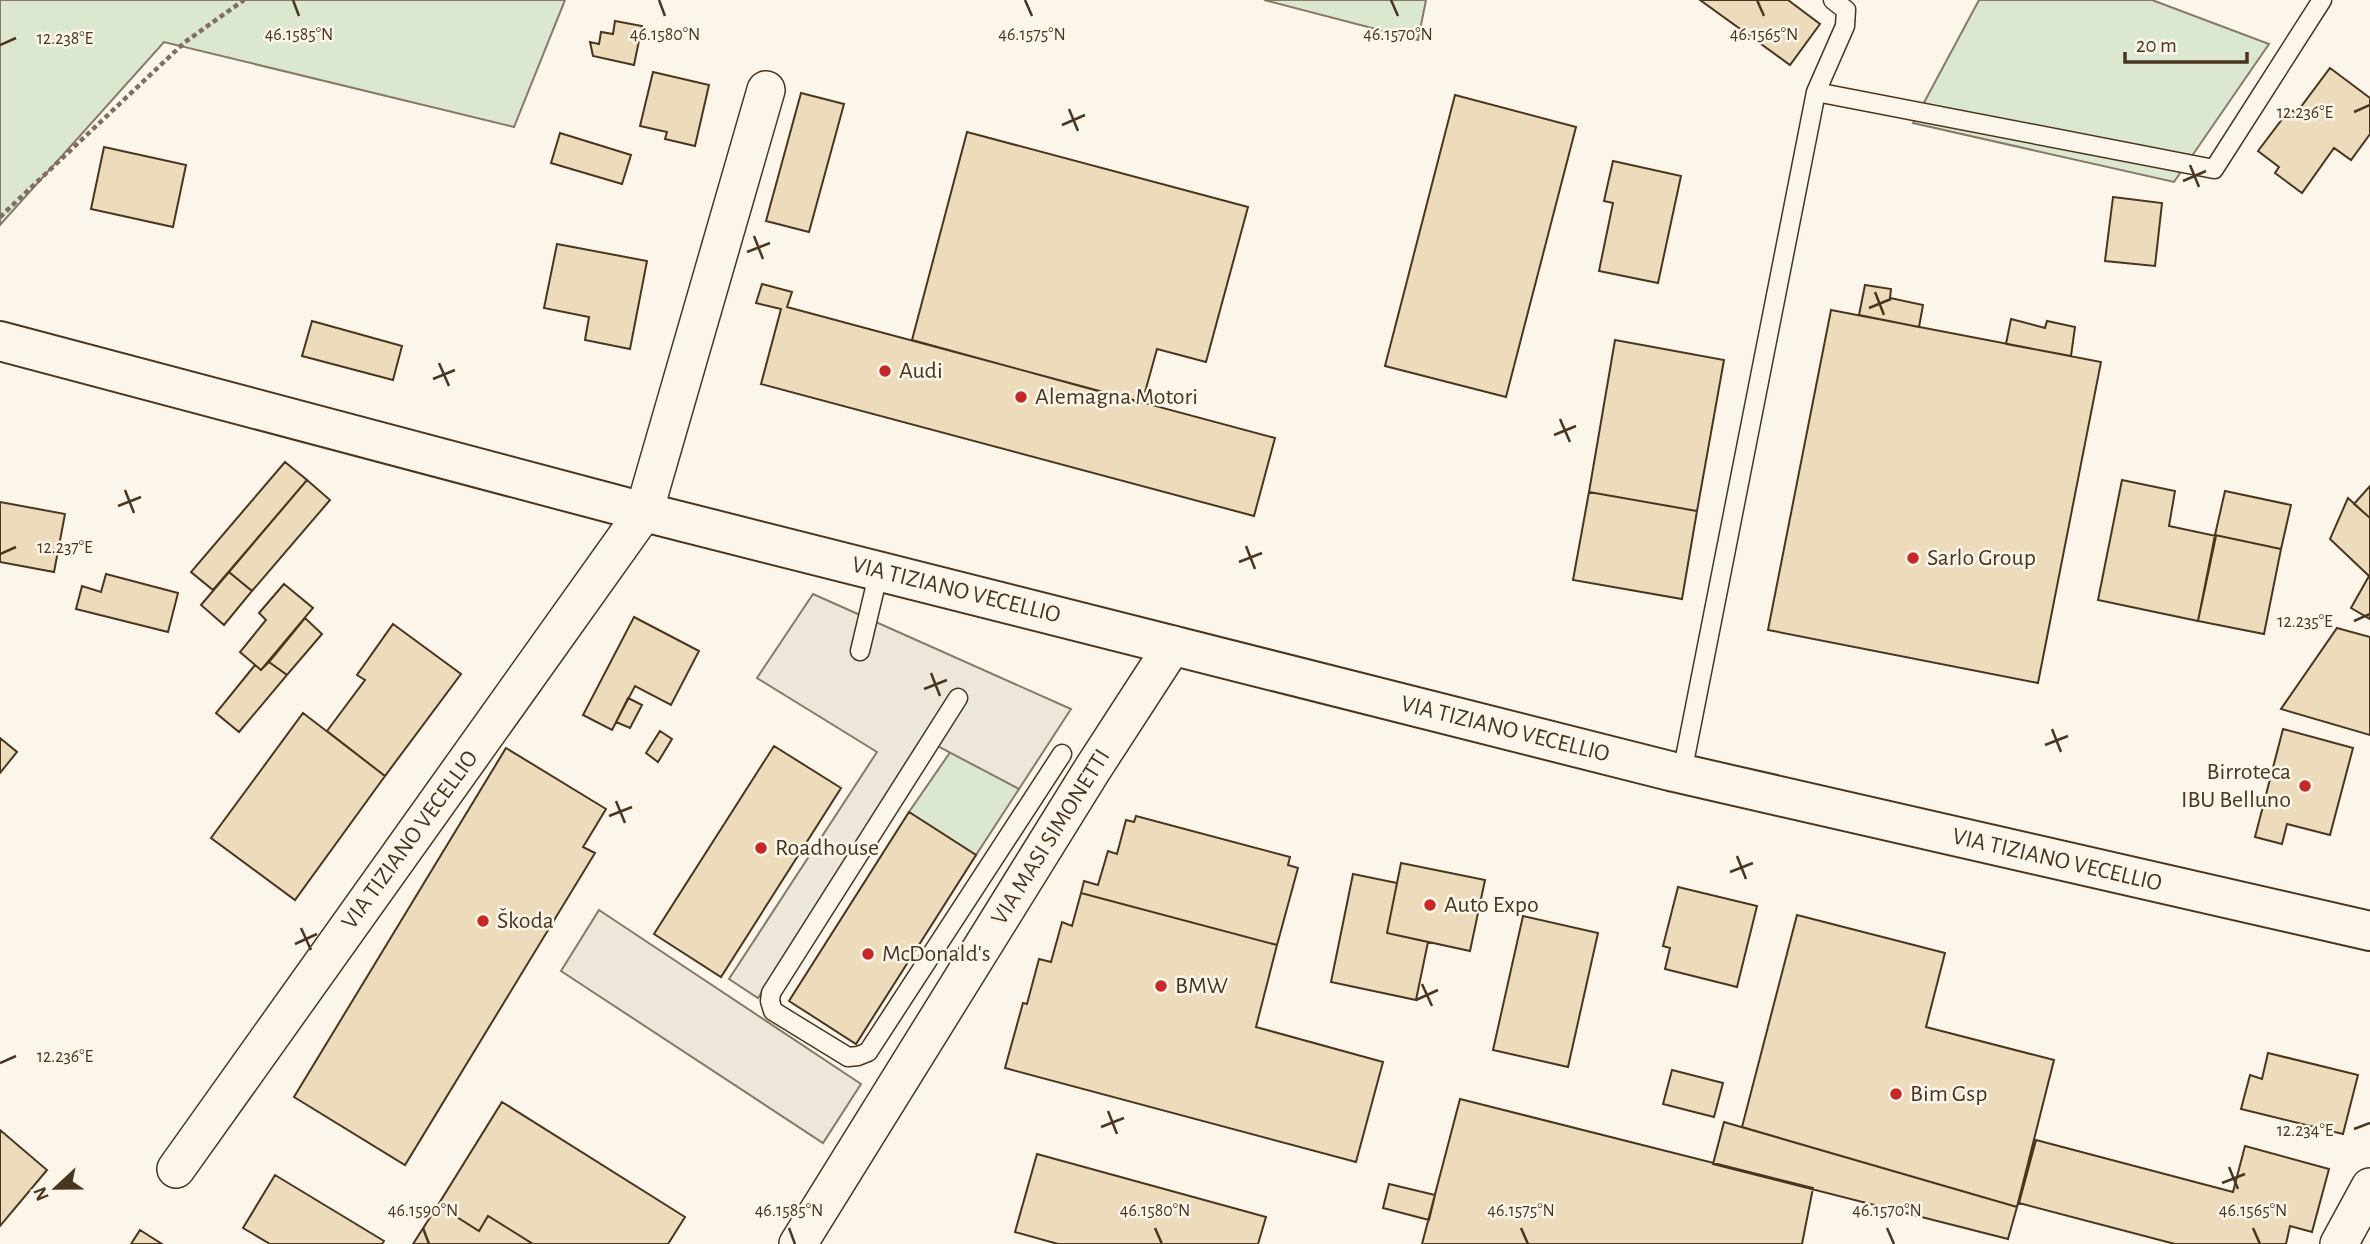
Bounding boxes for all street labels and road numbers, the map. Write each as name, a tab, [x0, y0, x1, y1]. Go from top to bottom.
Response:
street label: VIA TIZIANO VECELLIO	[849, 552, 1063, 628]
street label: VIA TIZIANO VECELLIO	[1398, 691, 1612, 767]
street label: VIA MASI SIMONETTI	[987, 745, 1115, 929]
street label: VIA TIZIANO VECELLIO	[337, 746, 483, 934]
street label: VIA TIZIANO VECELLIO	[1950, 824, 2164, 896]

